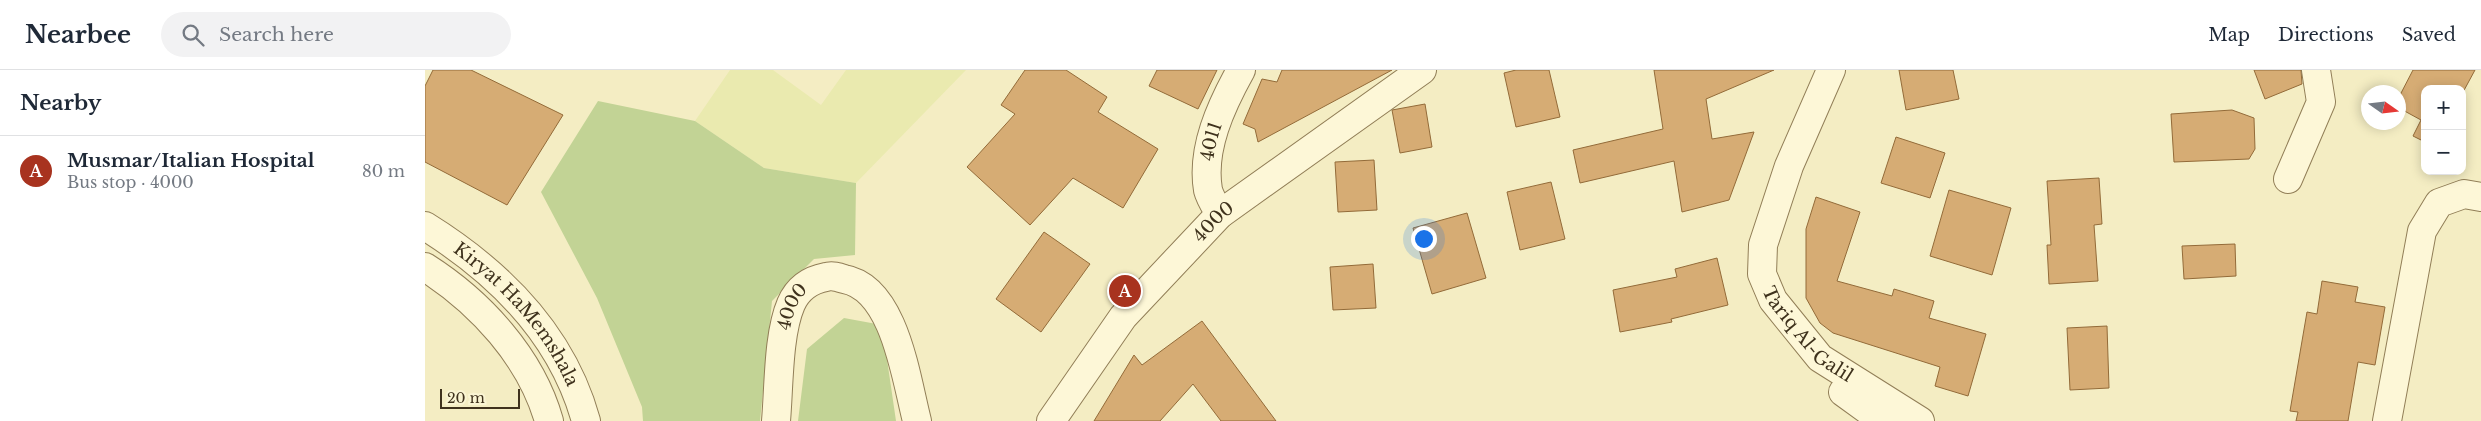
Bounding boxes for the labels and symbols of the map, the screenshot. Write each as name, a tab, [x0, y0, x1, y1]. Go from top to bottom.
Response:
north arrow	[2361, 85, 2406, 130]
street label: 4011	[1196, 119, 1227, 162]
street label: 4000	[1188, 197, 1238, 247]
your location	[1411, 226, 1437, 252]
street label: Kiryat HaMemshala	[449, 238, 583, 390]
pin: A	[1109, 272, 1141, 310]
street label: 4000	[773, 279, 812, 332]
street label: Tariq Al-Galil	[1758, 283, 1857, 387]
scale bar	[440, 386, 520, 409]

